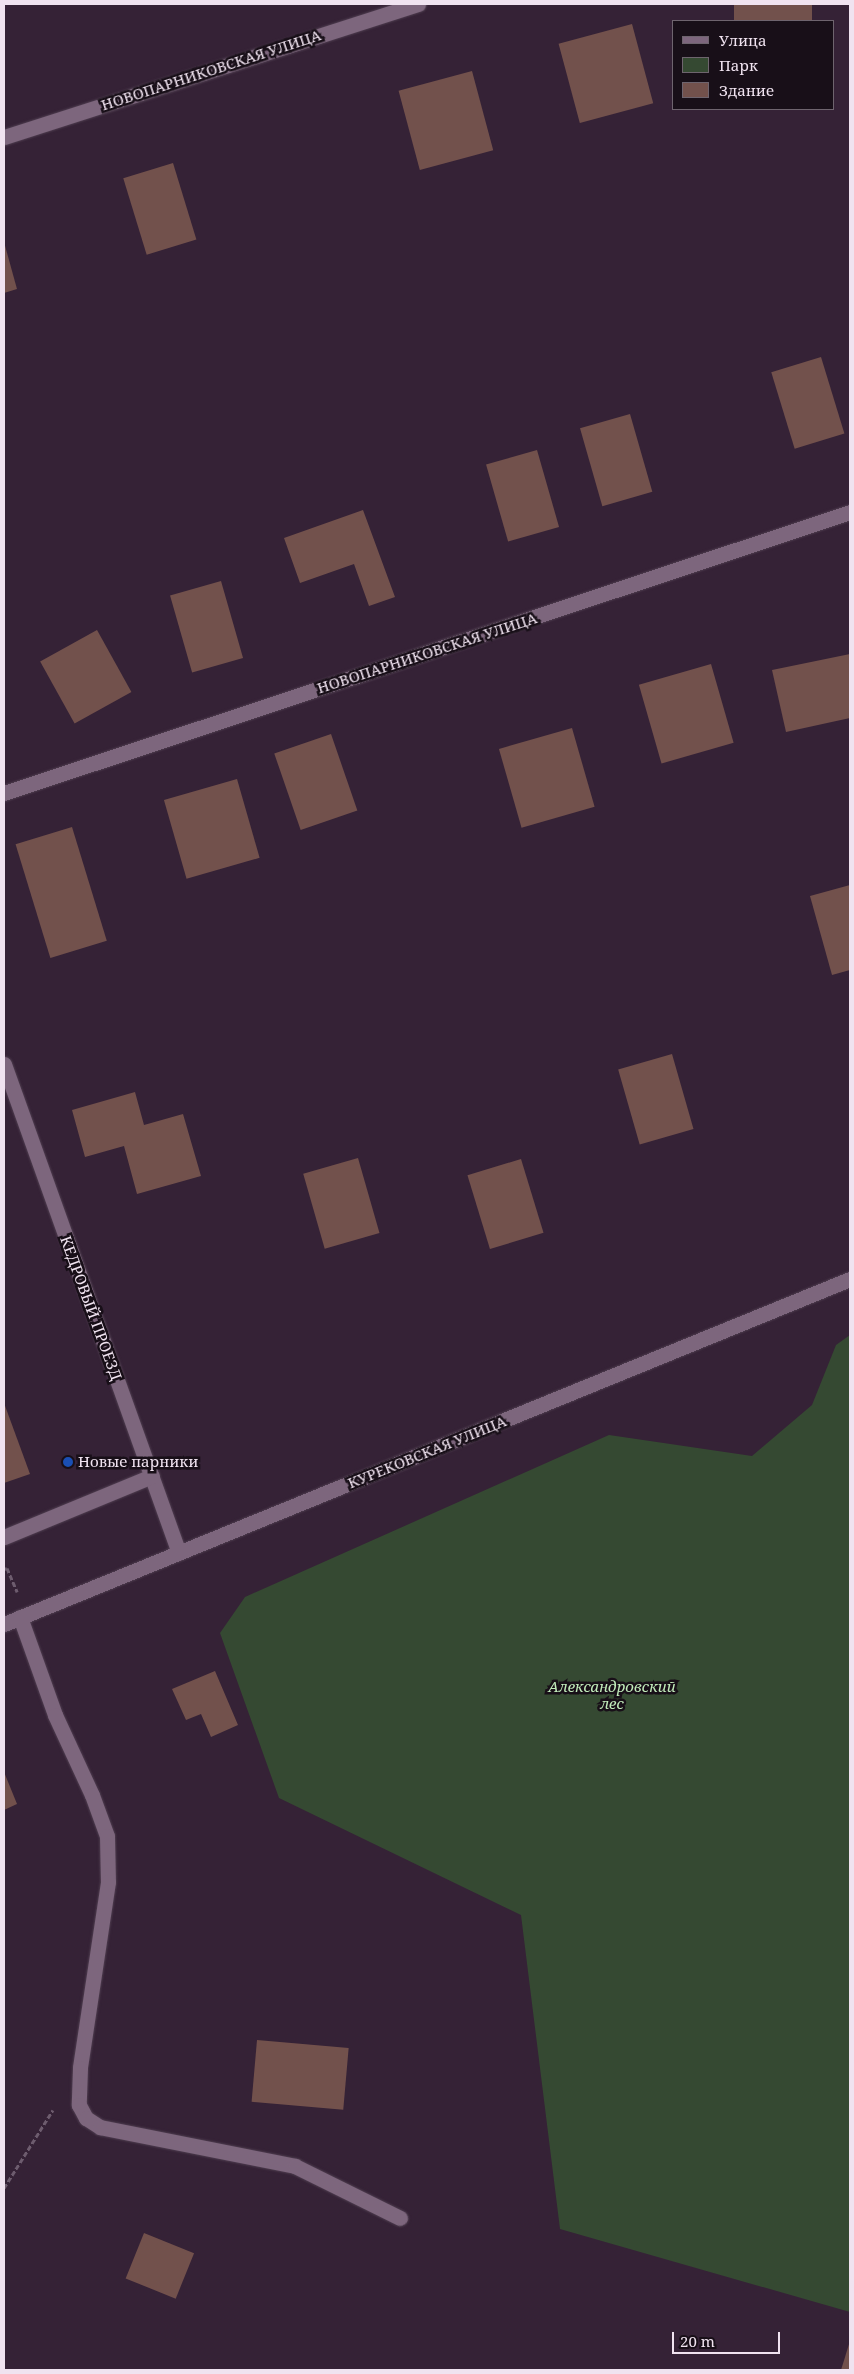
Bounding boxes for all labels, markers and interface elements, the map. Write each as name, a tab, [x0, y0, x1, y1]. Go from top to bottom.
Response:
legend	[672, 20, 834, 110]
street label: НОВОПАРНИКОВСКАЯ УЛИЦА	[99, 26, 323, 114]
text: Улица	[719, 30, 767, 50]
text: Парк	[719, 55, 758, 75]
text: Здание	[719, 80, 774, 100]
street label: НОВОПАРНИКОВСКАЯ УЛИЦА	[315, 609, 539, 697]
street label: КЕДРОВЫЙ ПРОЕЗД	[56, 1233, 126, 1383]
street label: КУРЕКОВСКАЯ УЛИЦА	[345, 1412, 509, 1492]
place label: Новые парники	[78, 1453, 198, 1471]
marker: Новые парники	[62, 1456, 74, 1468]
park label: Александровский лес	[548, 1677, 676, 1712]
scale bar	[674, 2322, 782, 2354]
text: 20 m	[680, 2331, 715, 2351]

